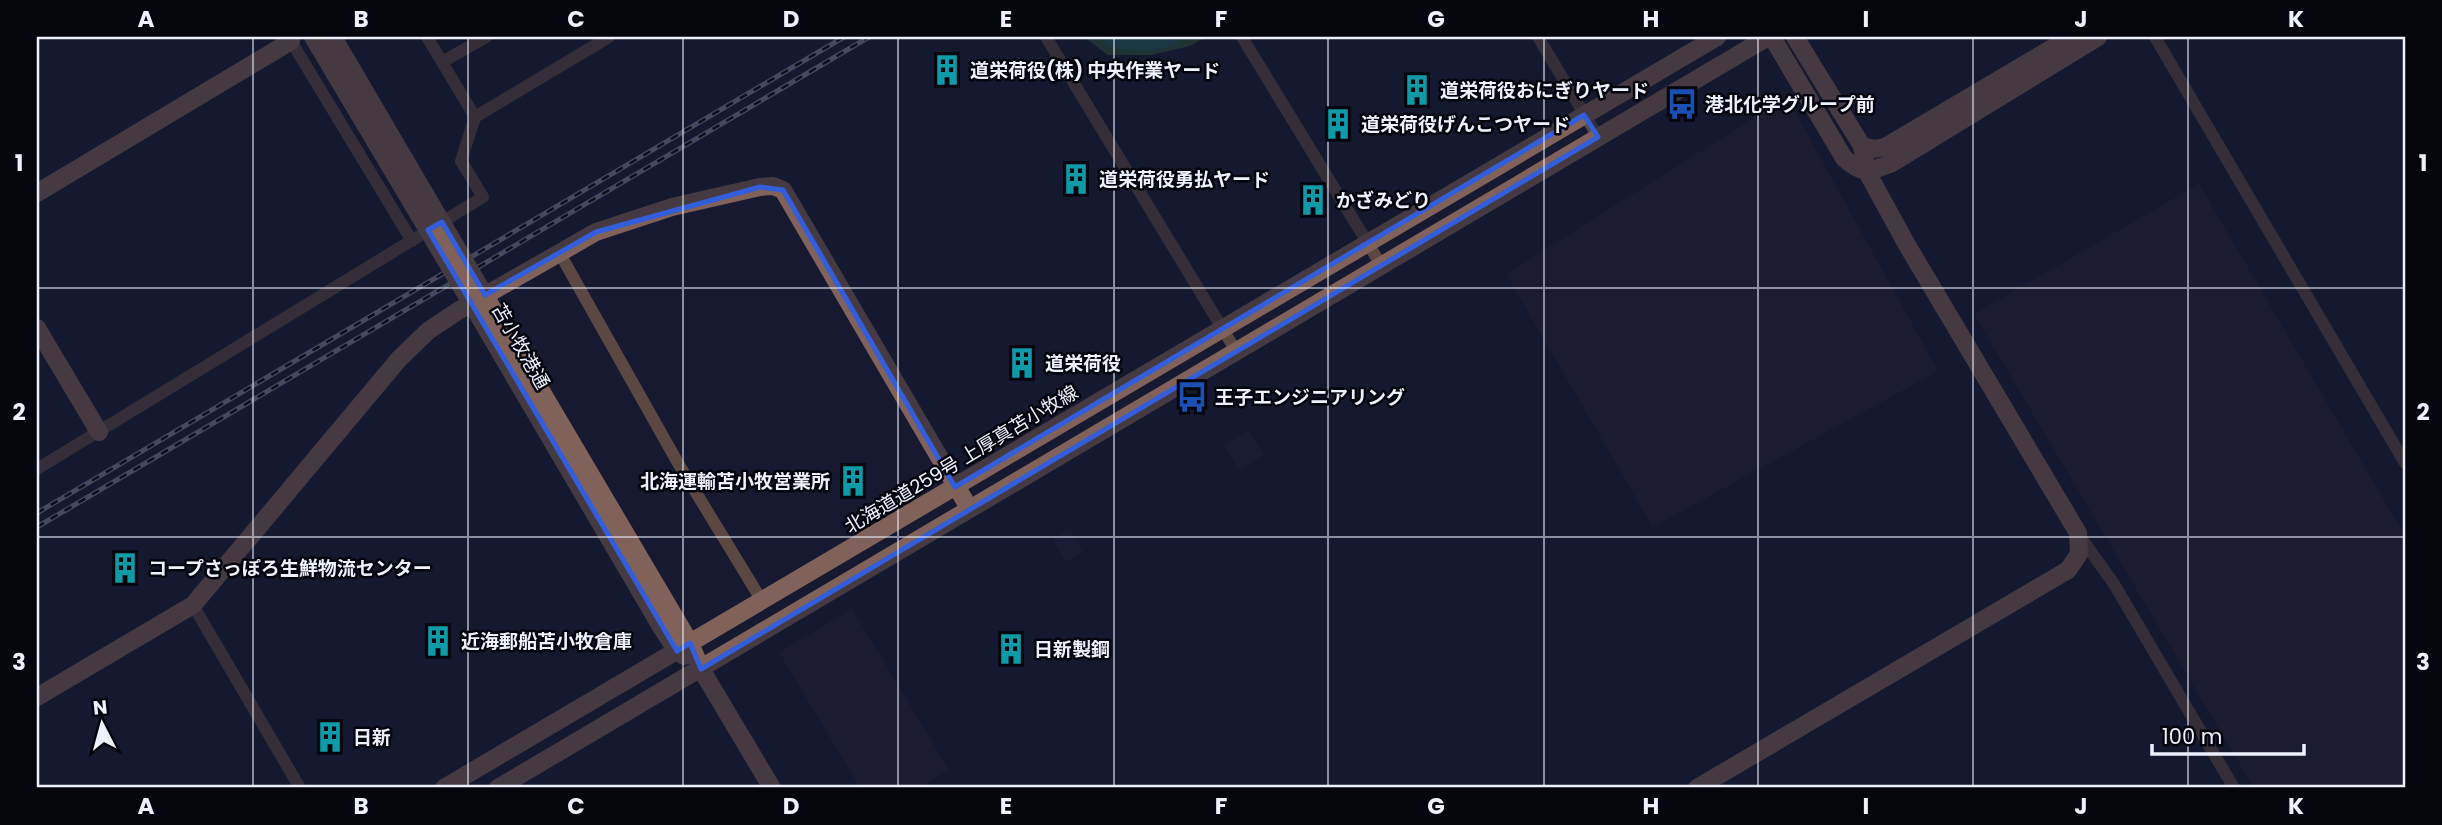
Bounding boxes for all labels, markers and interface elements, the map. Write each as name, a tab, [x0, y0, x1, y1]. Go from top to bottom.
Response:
text: A	[138, 3, 155, 35]
text: B	[353, 3, 369, 35]
text: C	[567, 3, 585, 35]
text: D	[783, 3, 799, 35]
text: E	[1000, 3, 1012, 35]
text: F	[1215, 3, 1227, 35]
text: G	[1427, 3, 1445, 35]
text: H	[1643, 3, 1659, 35]
text: I	[1863, 3, 1869, 35]
text: J	[2074, 3, 2088, 35]
text: K	[2288, 3, 2304, 35]
building icon: 道栄荷役(株) 中央作業ヤード	[930, 53, 964, 87]
place label: 道栄荷役(株) 中央作業ヤード	[970, 57, 1220, 84]
building icon: 道栄荷役おにぎりヤード	[1400, 73, 1434, 107]
place label: 道栄荷役おにぎりヤード	[1440, 77, 1649, 104]
bus stop icon: 港北化学グループ前	[1665, 87, 1699, 121]
place label: 港北化学グループ前	[1705, 91, 1875, 118]
building icon: 道栄荷役げんこつヤード	[1321, 107, 1355, 141]
place label: 道栄荷役げんこつヤード	[1361, 111, 1570, 138]
text: 1	[15, 147, 23, 179]
text: 1	[2419, 147, 2427, 179]
building icon: 道栄荷役勇払ヤード	[1059, 162, 1093, 196]
place label: 道栄荷役勇払ヤード	[1099, 166, 1270, 193]
building icon: かざみどり	[1296, 183, 1330, 217]
place label: かざみどり	[1336, 187, 1431, 214]
street label: 苫小牧港通	[485, 298, 556, 394]
building icon: 道栄荷役	[1005, 346, 1039, 380]
place label: 道栄荷役	[1045, 350, 1121, 377]
street label: 北海道道259号 上厚真苫小牧線	[839, 379, 1083, 540]
bus stop icon: 王子エンジニアリング	[1175, 380, 1209, 414]
place label: 王子エンジニアリング	[1215, 384, 1405, 411]
text: 2	[12, 396, 26, 428]
text: 2	[2416, 396, 2430, 428]
building icon: 北海運輸苫小牧営業所	[836, 464, 870, 498]
place label: 北海運輸苫小牧営業所	[640, 468, 830, 495]
building icon: コープさっぽろ生鮮物流センター	[108, 551, 142, 585]
place label: コープさっぽろ生鮮物流センター	[148, 555, 432, 582]
building icon: 近海郵船苫小牧倉庫	[421, 624, 455, 658]
place label: 近海郵船苫小牧倉庫	[461, 628, 632, 655]
building icon: 日新製鋼	[994, 632, 1028, 666]
place label: 日新製鋼	[1034, 636, 1110, 663]
text: 3	[12, 646, 26, 678]
text: 3	[2416, 646, 2430, 678]
north arrow	[66, 688, 136, 758]
text: N	[92, 693, 109, 722]
scale bar	[2152, 713, 2304, 757]
building icon: 日新	[313, 720, 347, 754]
text: 100 m	[2162, 722, 2222, 751]
place label: 日新	[353, 724, 391, 751]
text: A	[138, 790, 155, 822]
text: B	[353, 790, 369, 822]
text: C	[567, 790, 585, 822]
text: D	[783, 790, 799, 822]
text: E	[1000, 790, 1012, 822]
text: F	[1215, 790, 1227, 822]
text: G	[1427, 790, 1445, 822]
text: H	[1643, 790, 1659, 822]
text: I	[1863, 790, 1869, 822]
text: J	[2074, 790, 2088, 822]
text: K	[2288, 790, 2304, 822]

